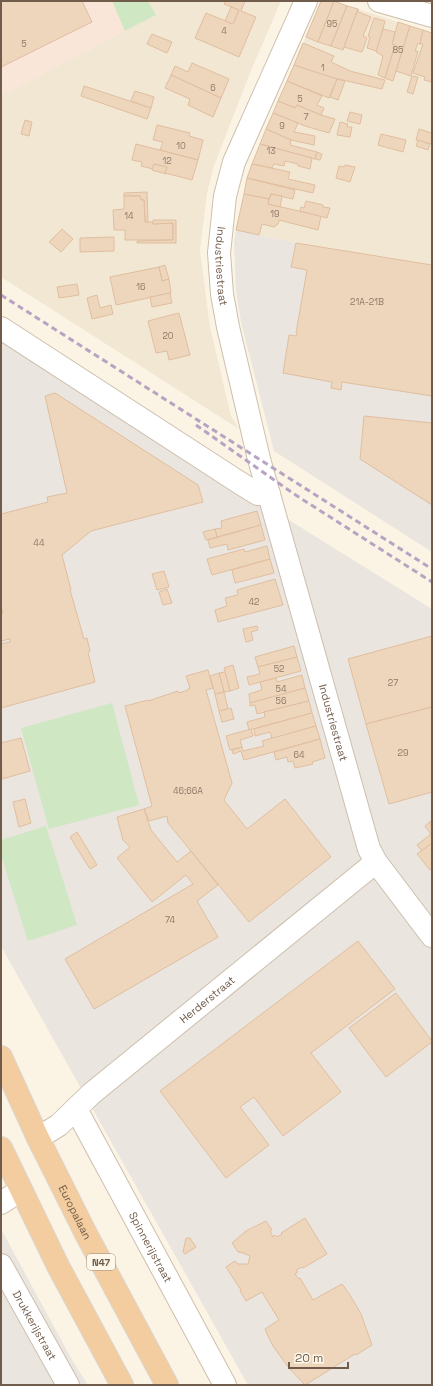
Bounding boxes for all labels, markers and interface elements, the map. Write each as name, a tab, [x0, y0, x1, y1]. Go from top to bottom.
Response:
house number: 95	[327, 18, 337, 30]
house number: 4	[221, 25, 227, 37]
house number: 5	[21, 38, 27, 50]
house number: 85	[393, 44, 404, 56]
house number: 1	[321, 62, 325, 74]
house number: 6	[210, 82, 216, 94]
house number: 5	[297, 93, 303, 105]
house number: 7	[303, 111, 309, 123]
house number: 9	[279, 120, 285, 132]
house number: 10	[176, 140, 186, 152]
house number: 13	[266, 145, 276, 157]
house number: 12	[162, 155, 172, 167]
house number: 19	[270, 208, 280, 220]
house number: 14	[124, 210, 134, 222]
street label: Industriestraat	[212, 226, 231, 307]
house number: 16	[136, 281, 146, 293]
house number: 21A-21B	[350, 296, 384, 308]
house number: 20	[162, 330, 174, 342]
house number: 44	[33, 537, 45, 549]
house number: 42	[248, 596, 260, 608]
house number: 52	[274, 663, 284, 675]
house number: 27	[388, 677, 398, 689]
street label: Industriestraat	[316, 682, 351, 763]
house number: 54	[275, 683, 287, 695]
house number: 56	[276, 695, 287, 707]
house number: 29	[398, 747, 408, 759]
house number: 64	[293, 749, 305, 761]
house number: 46;66A	[173, 785, 203, 797]
house number: 74	[165, 914, 175, 926]
street label: Herderstraat	[177, 973, 238, 1026]
street label: Europalaan	[56, 1183, 95, 1242]
street label: Spinnerijstraat	[126, 1209, 175, 1285]
road number: N47	[87, 1254, 115, 1270]
street label: Drukkerijstraat	[10, 1288, 60, 1363]
scale bar	[289, 1344, 348, 1370]
text: 20 m	[295, 1350, 323, 1366]

